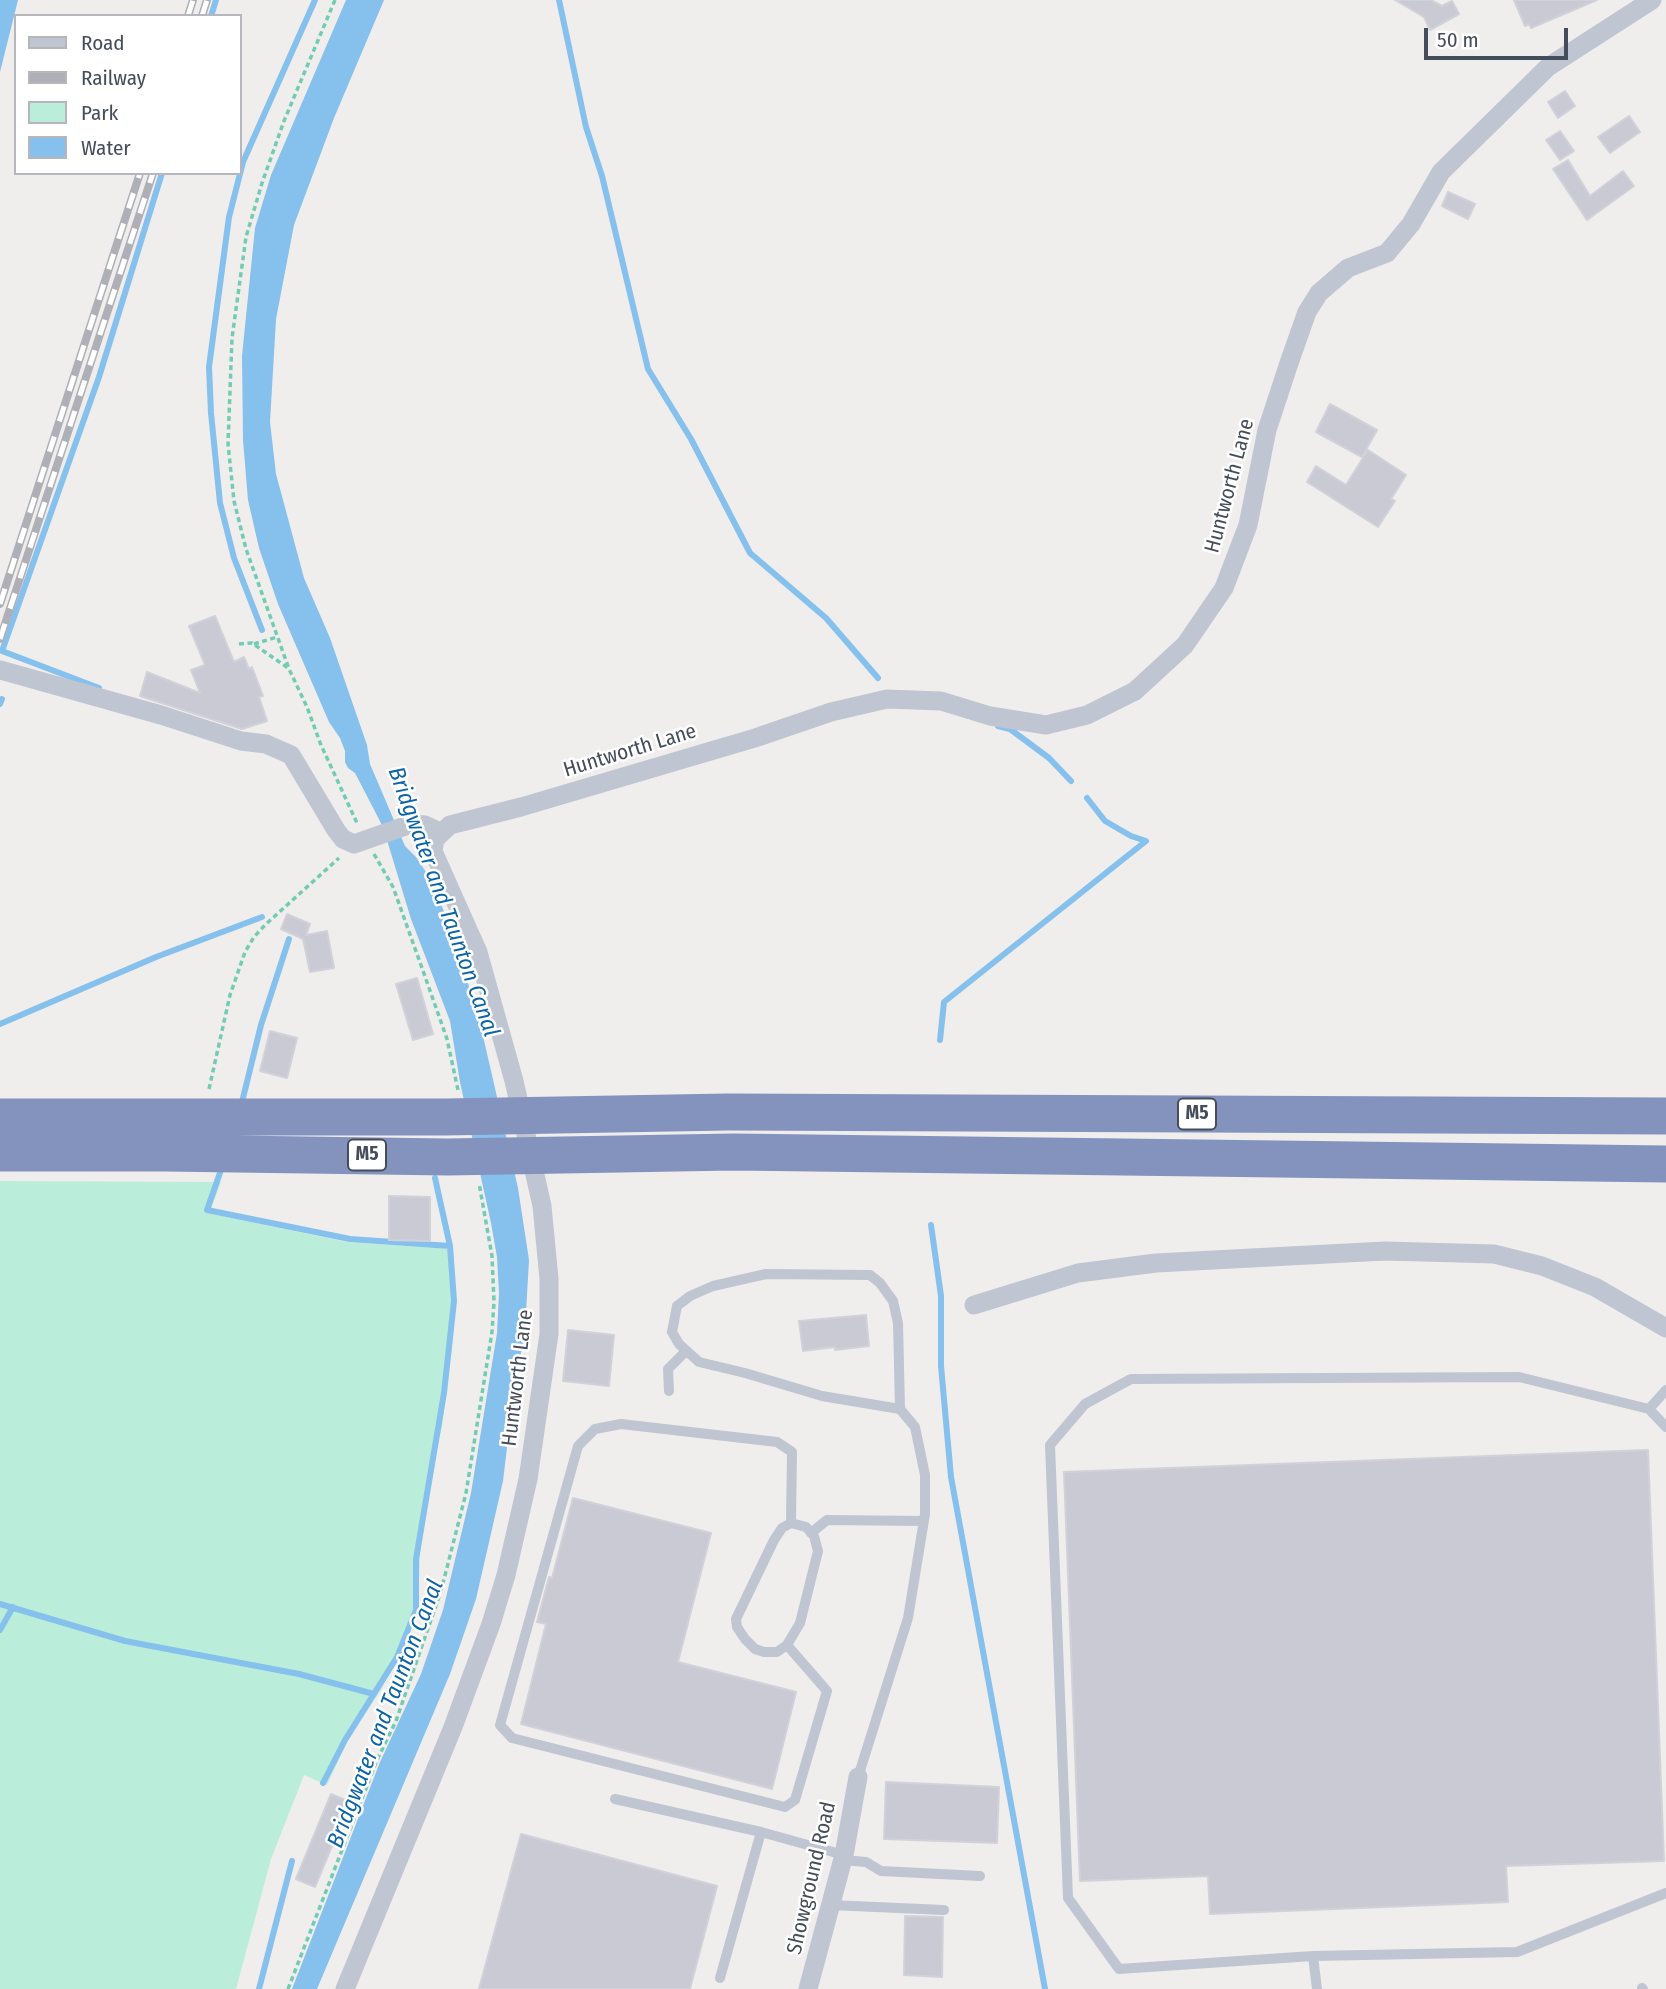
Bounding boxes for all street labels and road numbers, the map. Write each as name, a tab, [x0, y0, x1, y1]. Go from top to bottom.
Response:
street label: Huntworth Lane	[1200, 416, 1260, 556]
street label: Huntworth Lane	[561, 719, 699, 783]
road number: M5	[1178, 1098, 1216, 1130]
road number: M5	[348, 1140, 386, 1170]
street label: Huntworth Lane	[497, 1308, 539, 1448]
street label: Showground Road	[782, 1799, 842, 1957]

